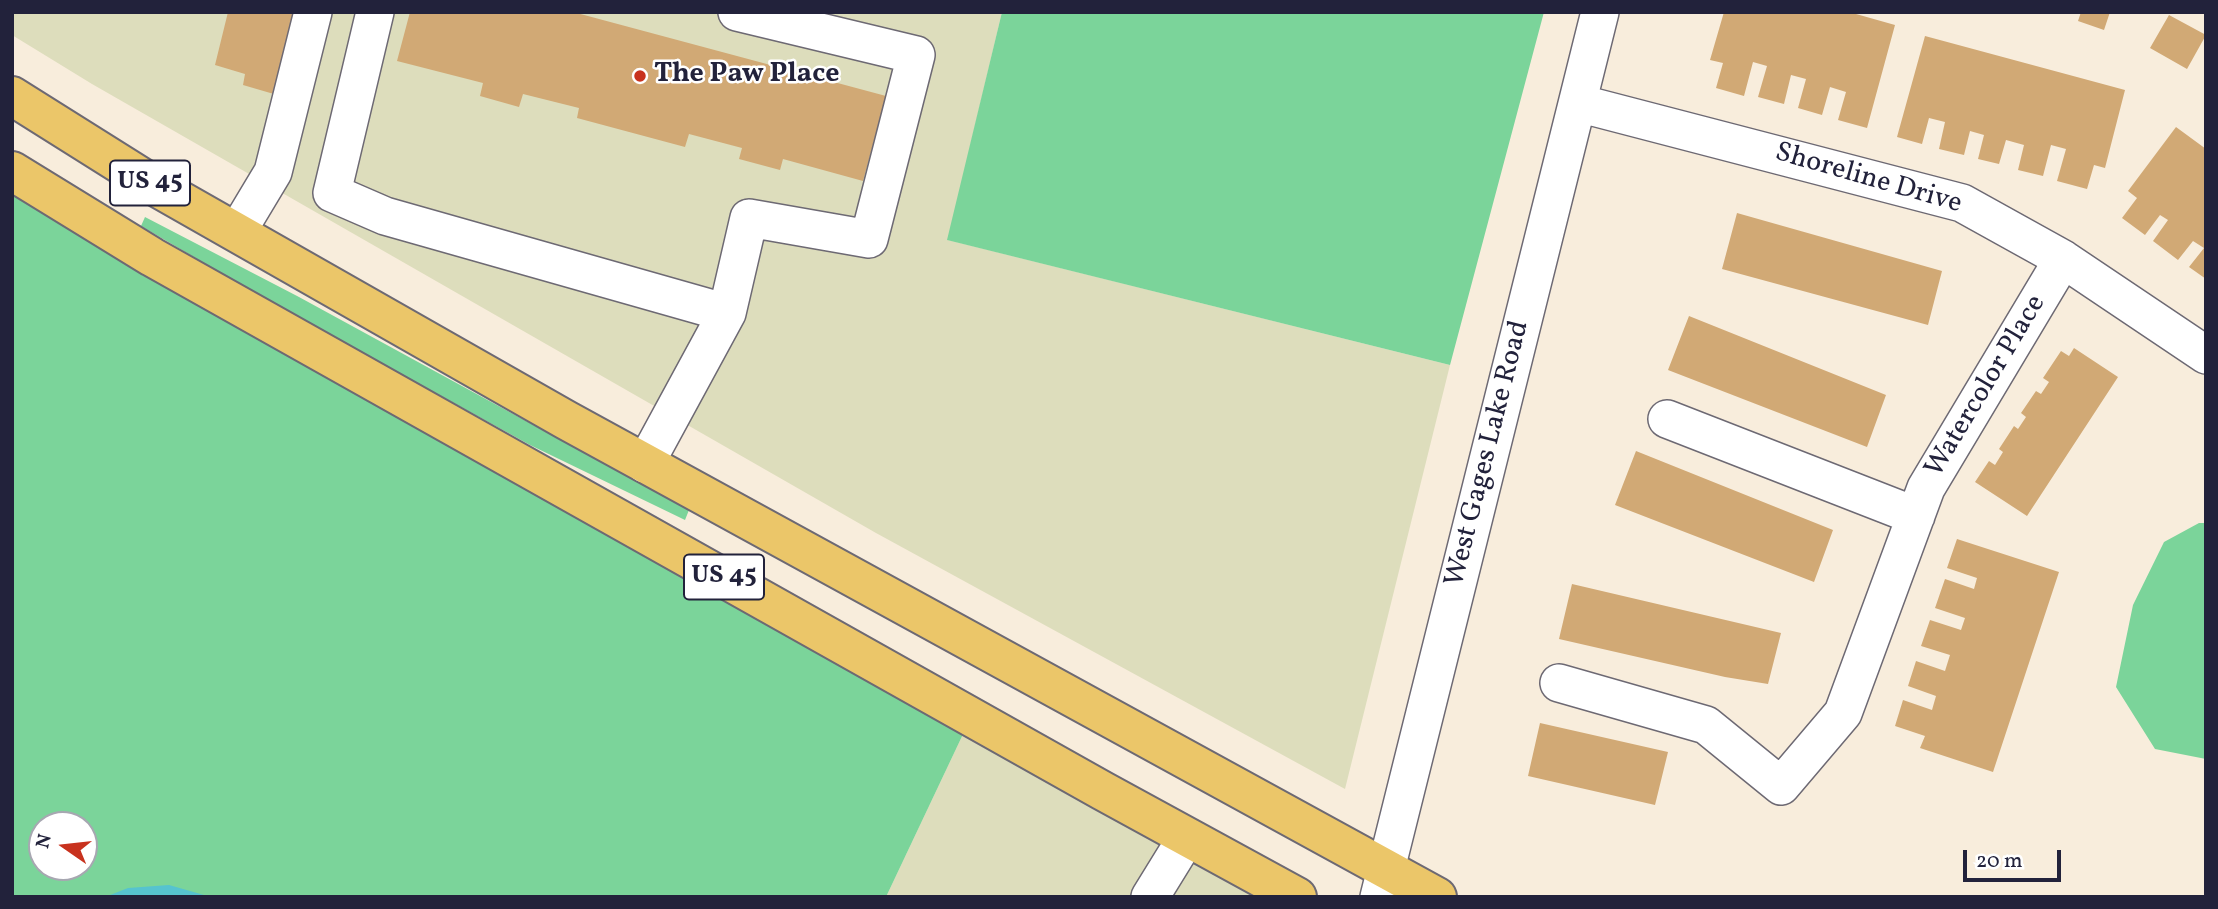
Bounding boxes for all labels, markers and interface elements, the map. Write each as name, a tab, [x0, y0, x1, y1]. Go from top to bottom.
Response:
place label: The Paw Place	[654, 59, 840, 93]
marker: The Paw Place	[632, 68, 648, 84]
street label: Shoreline Drive	[1771, 137, 1965, 223]
road number: US 45	[110, 160, 190, 206]
street label: Watercolor Place	[1919, 290, 2055, 484]
street label: West Gages Lake Road	[1440, 318, 1538, 590]
road number: US 45	[684, 554, 764, 600]
north arrow	[28, 811, 98, 881]
text: N	[30, 832, 59, 851]
scale bar	[1966, 836, 2064, 880]
text: 20 m	[1976, 847, 2022, 876]

